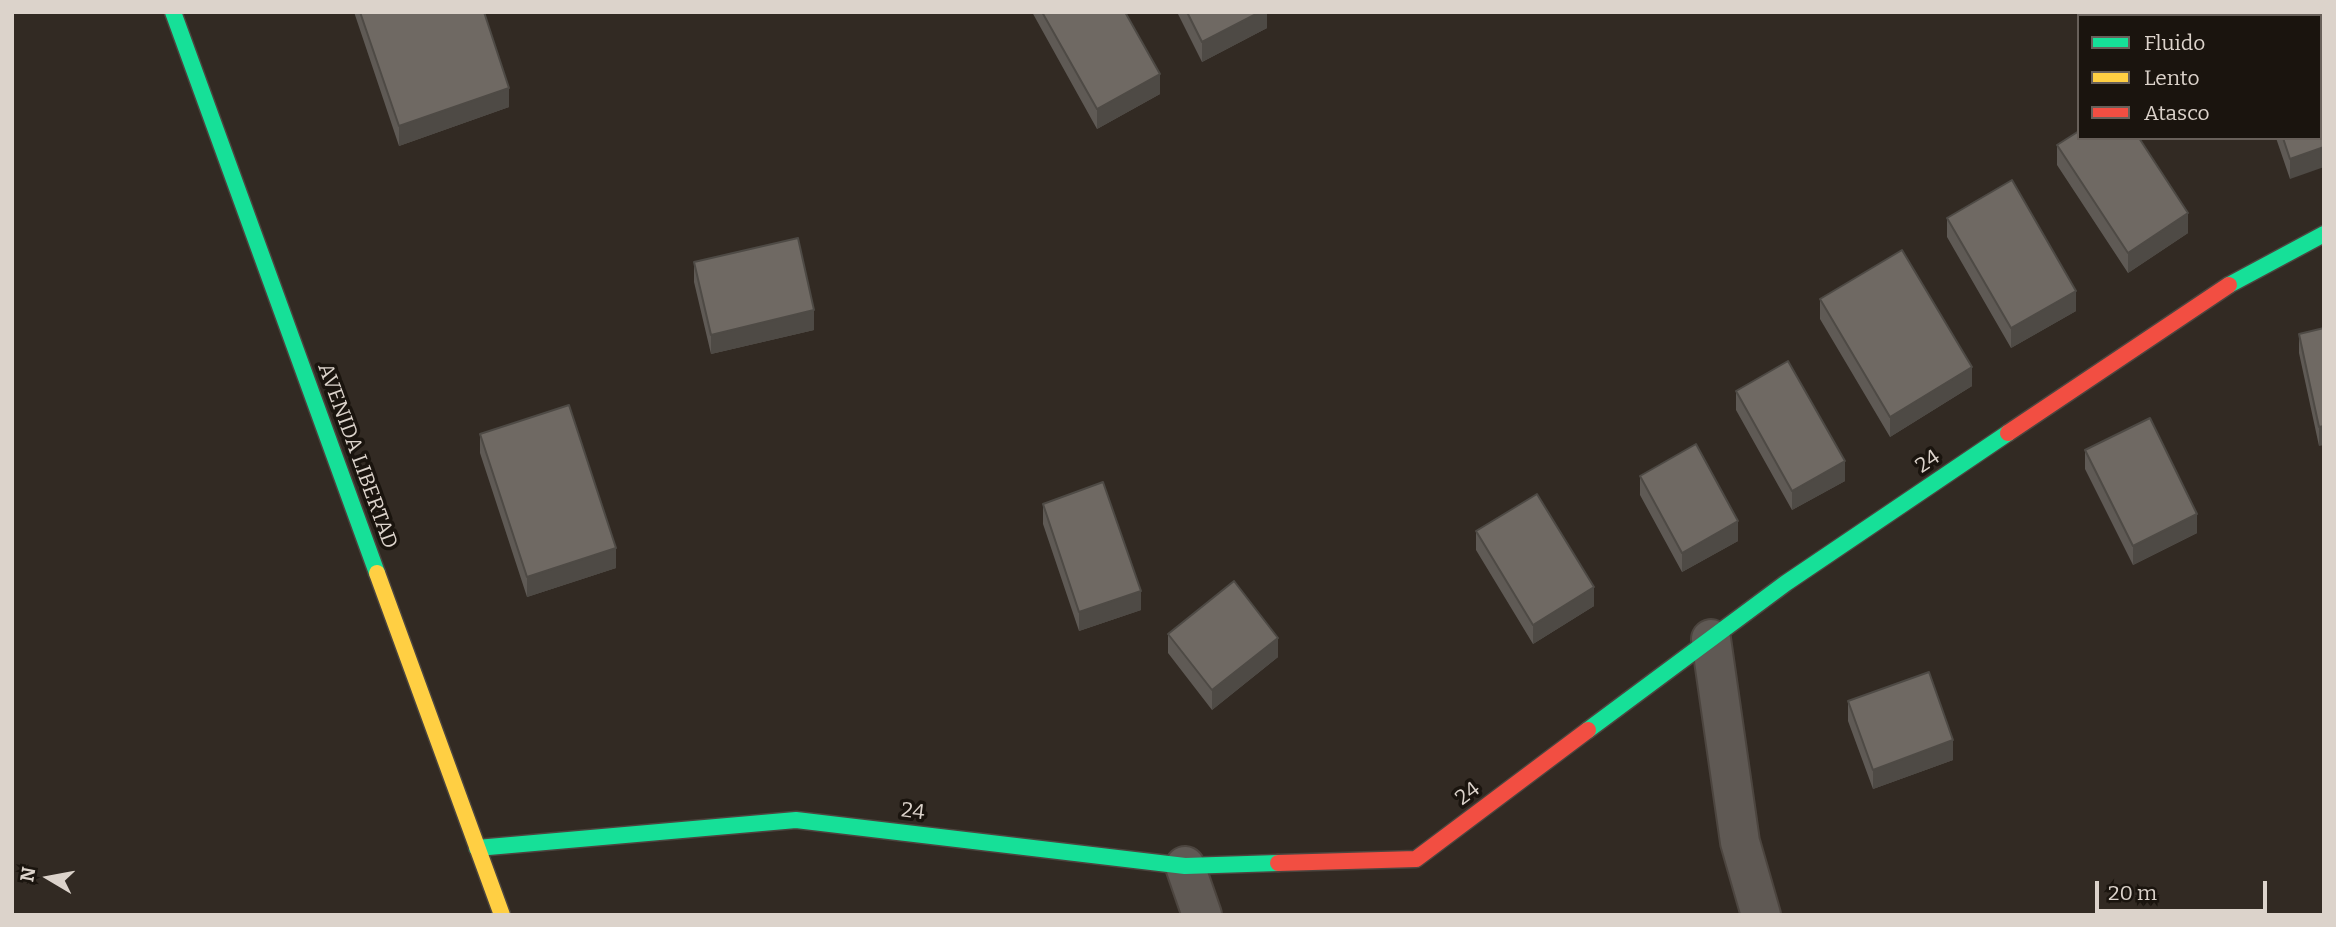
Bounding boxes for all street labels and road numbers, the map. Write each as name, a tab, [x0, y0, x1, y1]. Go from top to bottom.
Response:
street label: AVENIDA LIBERTAD	[312, 360, 402, 552]
street label: 24	[1911, 445, 1945, 479]
street label: 24	[1451, 777, 1485, 811]
street label: 24	[900, 798, 926, 826]

